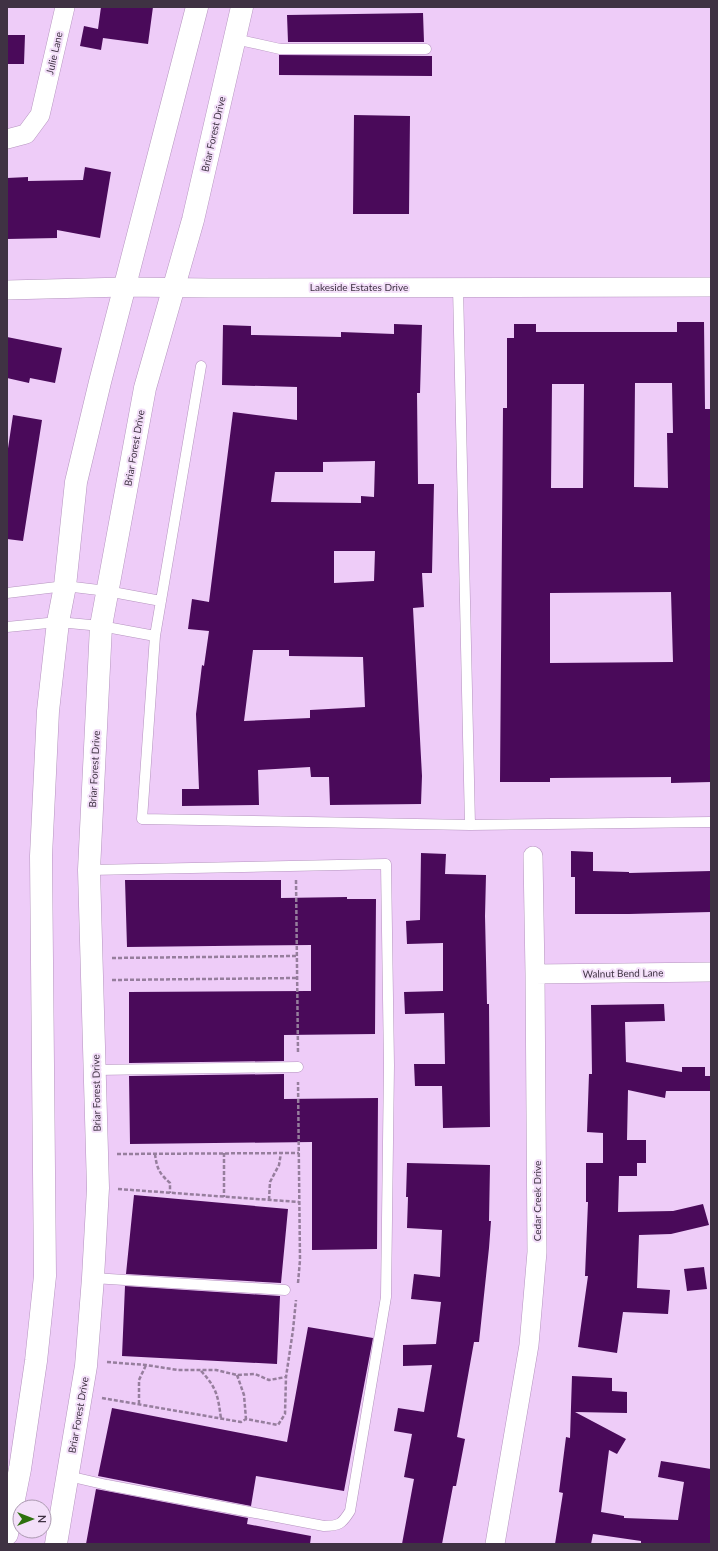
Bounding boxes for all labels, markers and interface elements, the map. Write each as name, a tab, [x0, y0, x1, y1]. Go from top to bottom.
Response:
street label: Julie Lane	[43, 31, 65, 75]
street label: Briar Forest Drive	[198, 95, 228, 173]
street label: Lakeside Estates Drive	[310, 281, 408, 293]
street label: Briar Forest Drive	[121, 409, 147, 487]
street label: Briar Forest Drive	[86, 730, 102, 808]
street label: Walnut Bend Lane	[583, 966, 663, 980]
street label: Briar Forest Drive	[89, 1054, 103, 1132]
street label: Cedar Creek Drive	[531, 1161, 543, 1241]
street label: Briar Forest Drive	[65, 1376, 91, 1454]
north arrow	[12, 1499, 52, 1539]
text: N	[36, 1515, 49, 1523]

